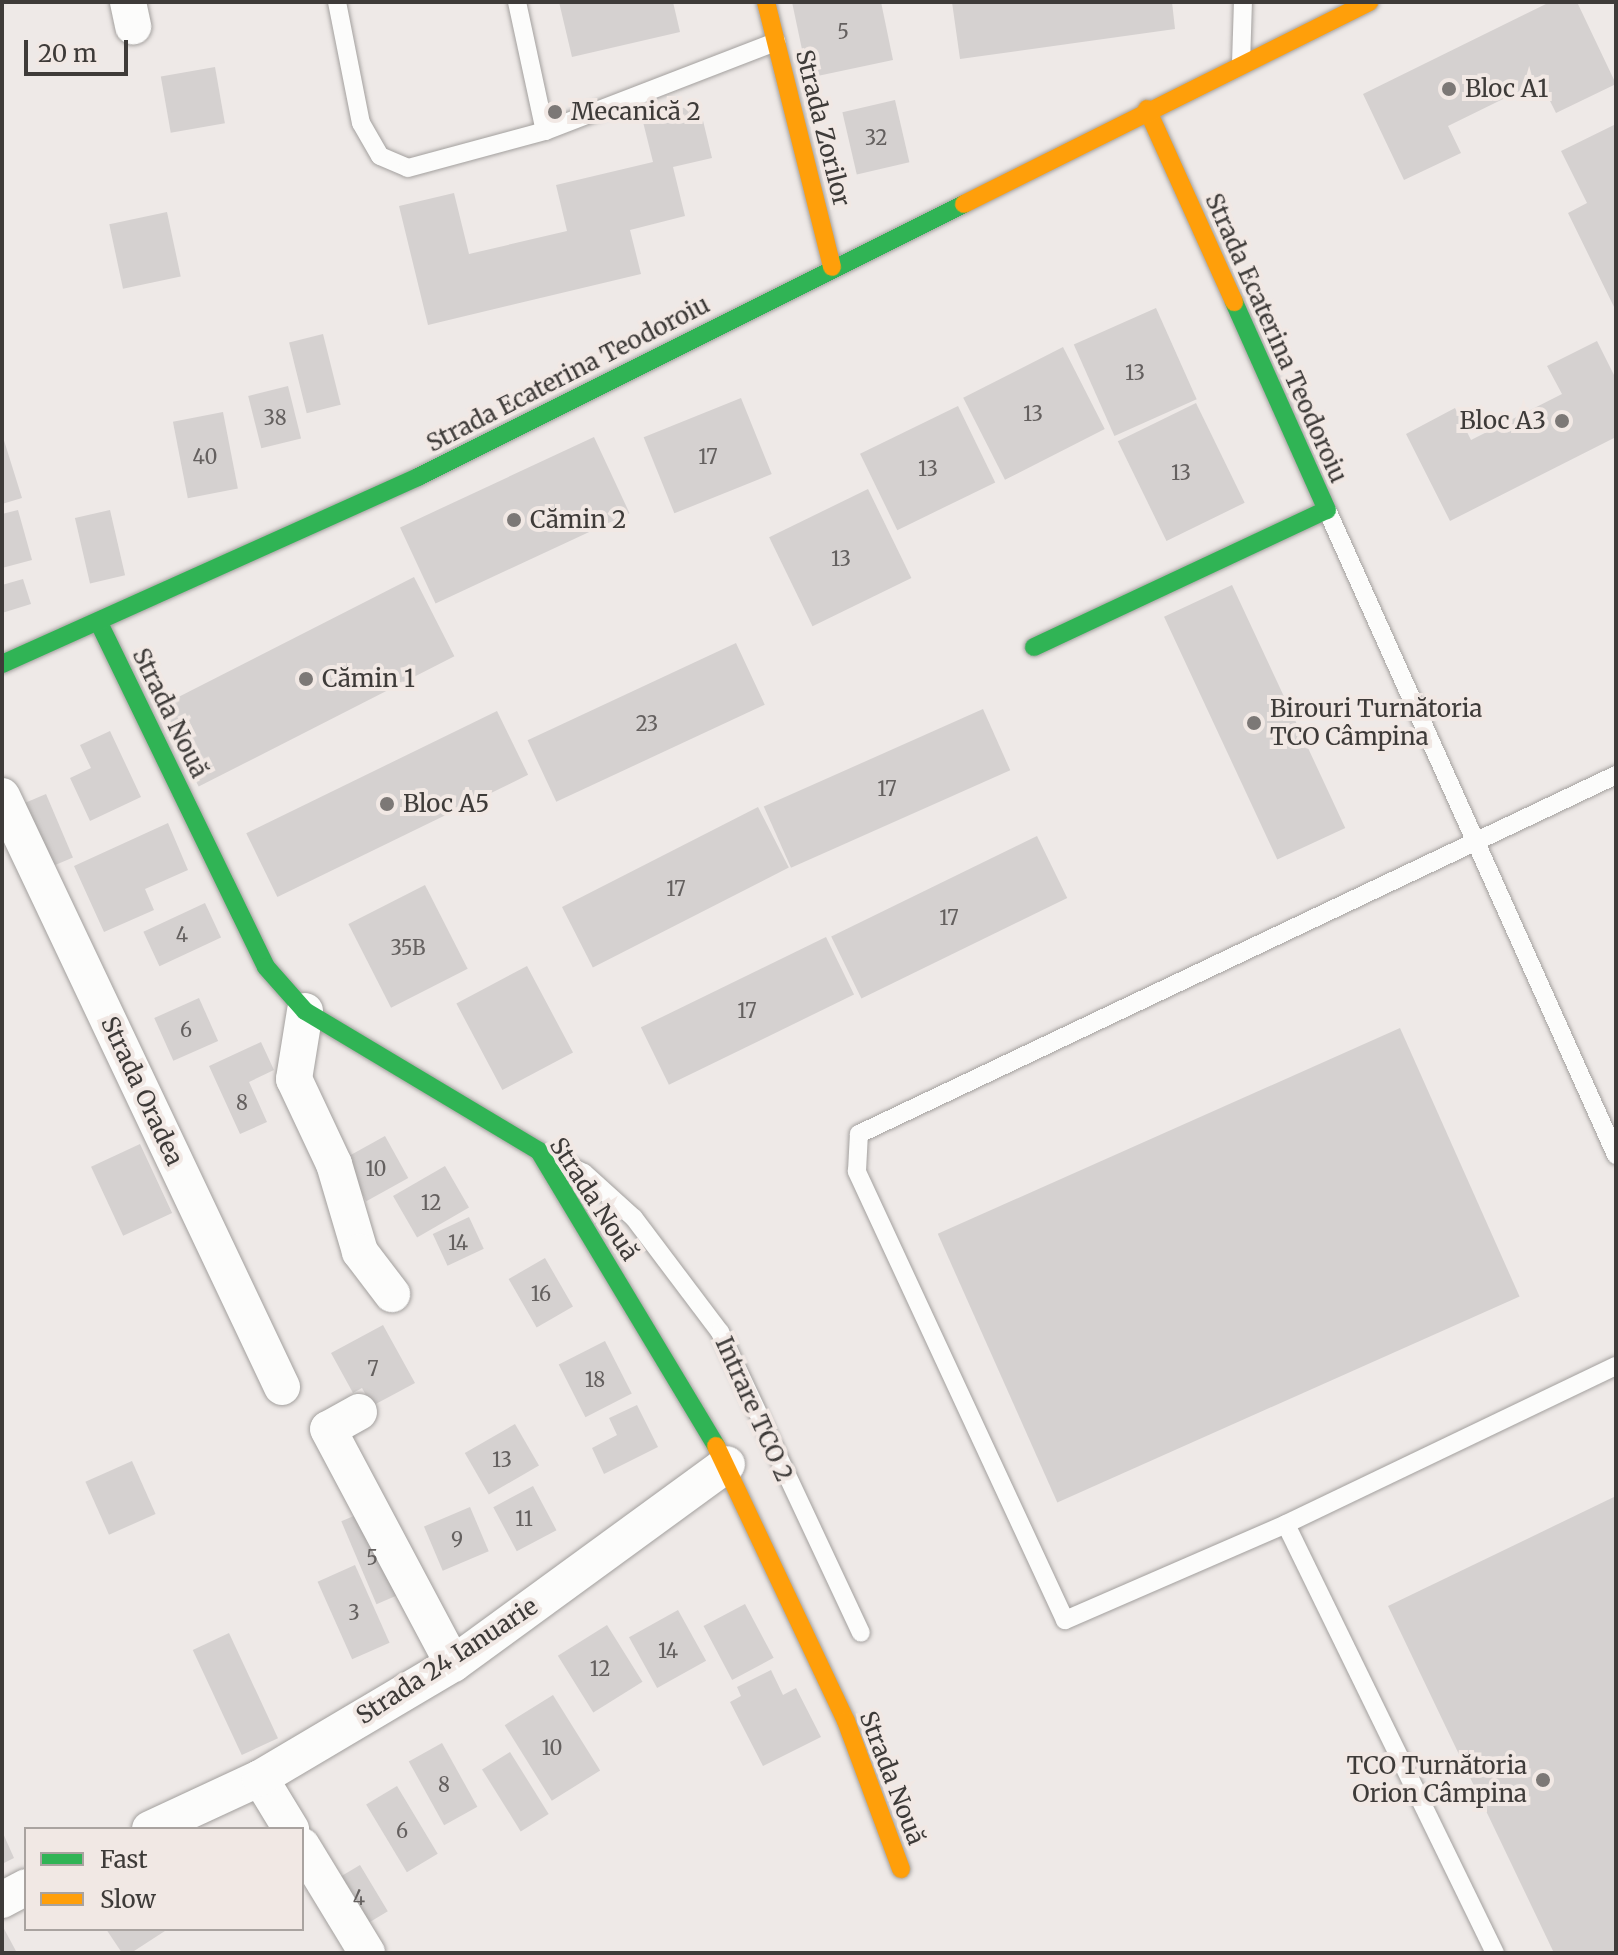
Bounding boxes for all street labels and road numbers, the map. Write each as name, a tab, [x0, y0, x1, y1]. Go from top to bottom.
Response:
street label: Strada Zorilor	[790, 47, 856, 209]
street label: Strada Ecaterina Teodoroiu	[1199, 189, 1353, 487]
street label: Strada Ecaterina Teodoroiu	[422, 290, 714, 458]
street label: Strada Nouă	[126, 644, 214, 782]
street label: Strada Oradea	[95, 1012, 189, 1170]
street label: Strada Nouă	[544, 1132, 644, 1266]
street label: Intrare TCO 2	[709, 1332, 799, 1486]
street label: Strada 24 Ianuarie	[351, 1592, 543, 1730]
street label: Strada Nouă	[853, 1707, 931, 1849]

